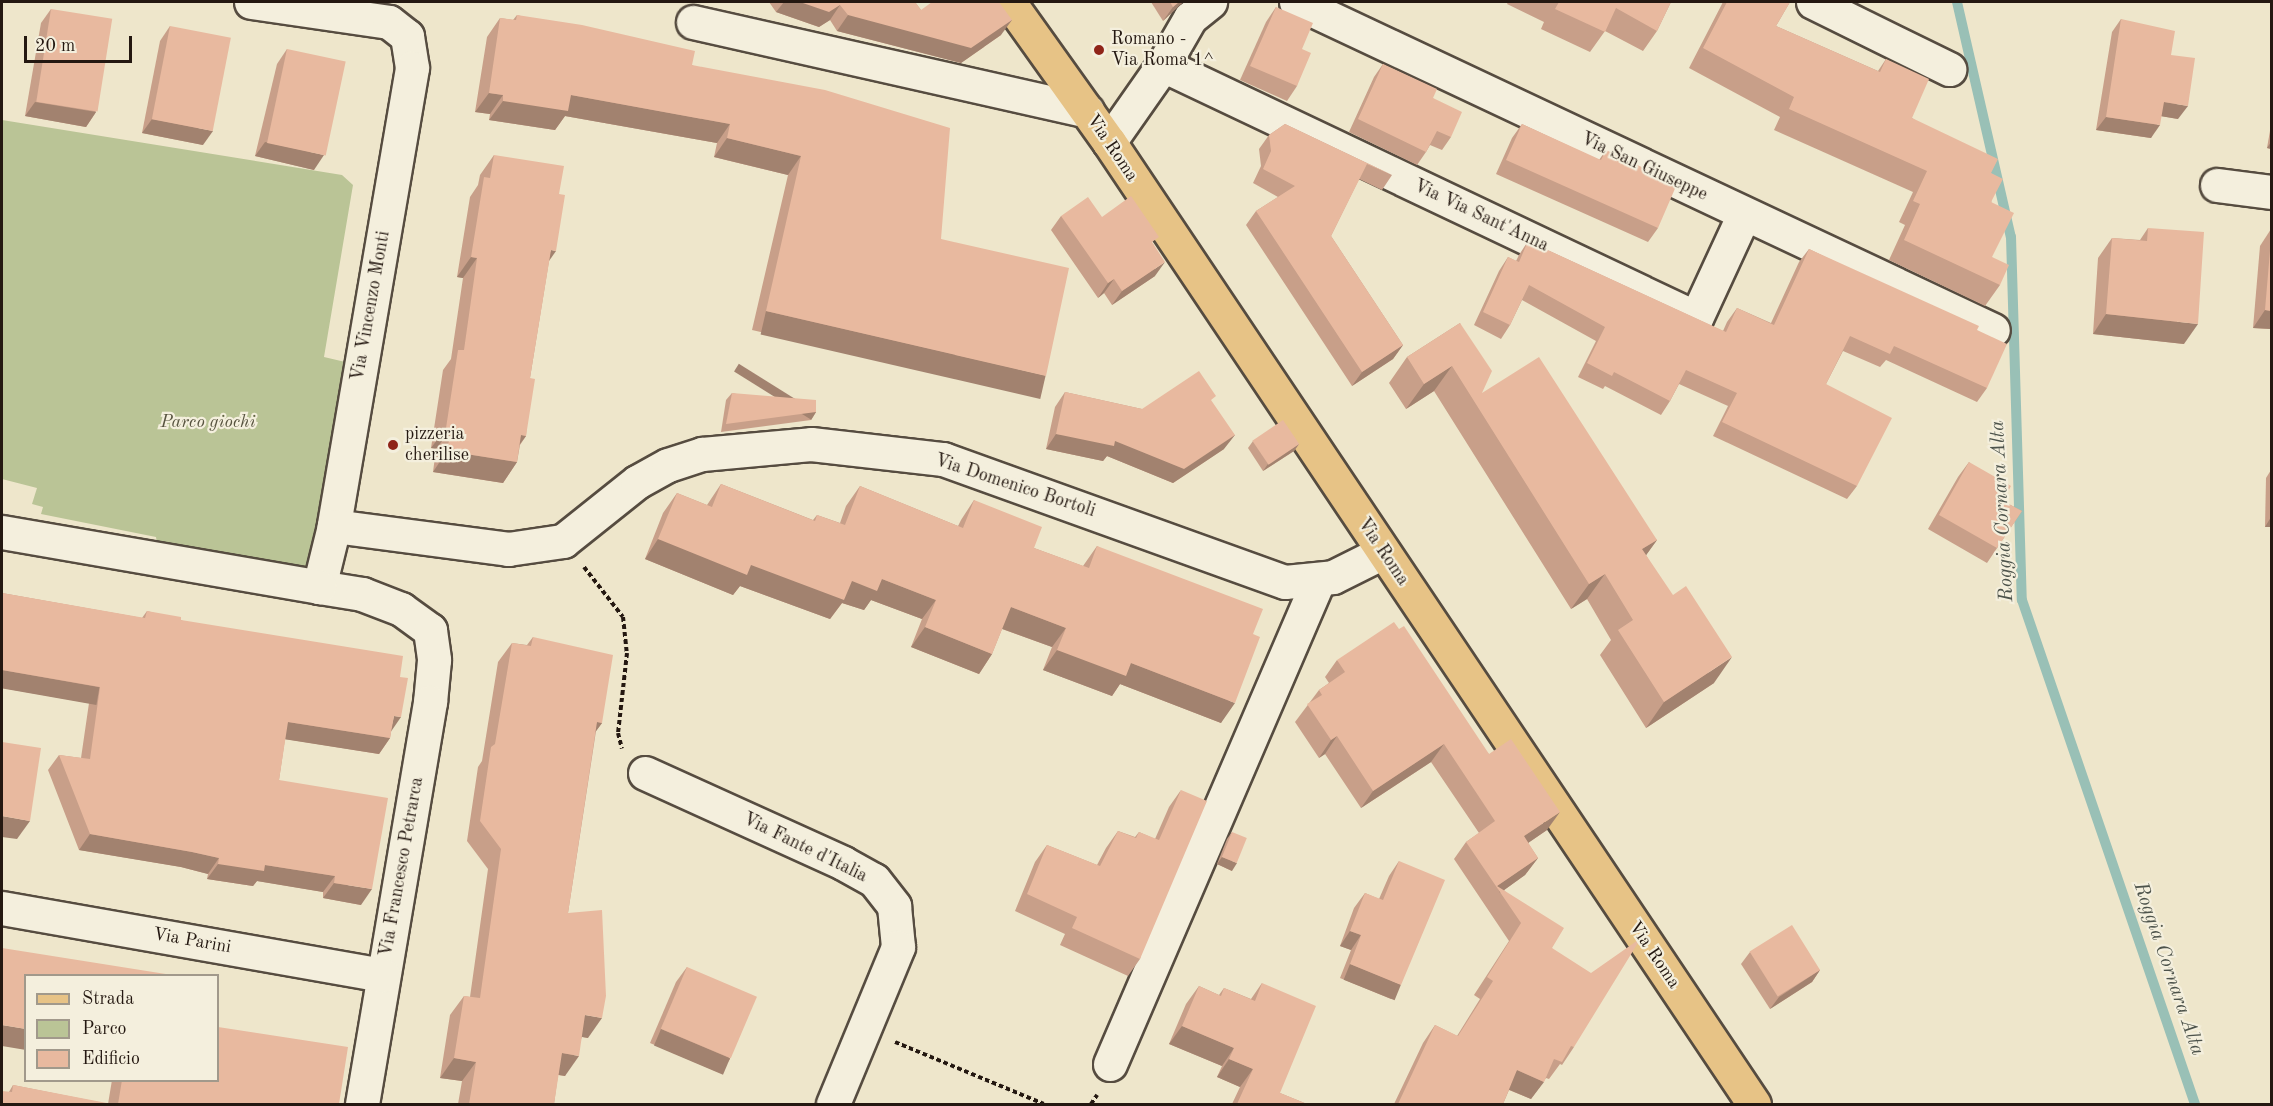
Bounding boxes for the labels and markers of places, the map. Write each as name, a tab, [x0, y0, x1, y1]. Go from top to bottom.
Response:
place label: Romano - Via Roma 1^	[1111, 29, 1214, 72]
marker: Romano - Via Roma 1^	[1092, 43, 1106, 57]
place label: pizzeria cherilise	[405, 424, 469, 466]
marker: pizzeria cherilise	[386, 438, 400, 452]

